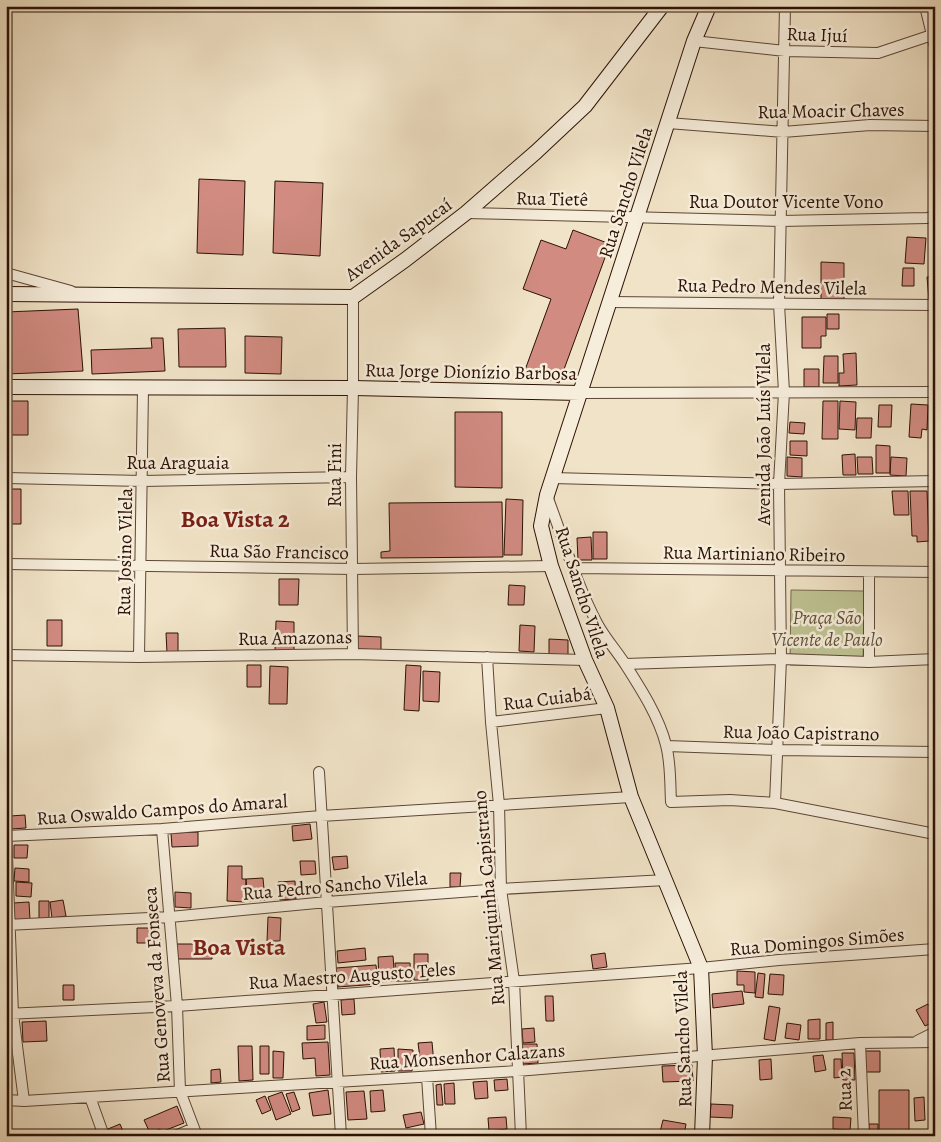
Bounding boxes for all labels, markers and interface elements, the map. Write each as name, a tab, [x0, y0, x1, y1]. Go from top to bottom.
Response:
street label: Rua Ijuí	[786, 21, 848, 49]
street label: Rua Moacir Chaves	[757, 97, 905, 125]
street label: Rua Sancho Vilela	[592, 123, 660, 262]
street label: Rua Tietê	[516, 185, 588, 213]
street label: Rua Doutor Vicente Vono	[689, 189, 883, 215]
street label: Avenida Sapucaí	[339, 192, 458, 288]
street label: Rua Pedro Mendes Vilela	[677, 272, 867, 302]
street label: Avenida João Luís Vilela	[751, 343, 777, 526]
street label: Rua Jorge Dionízio Barbosa	[365, 357, 577, 387]
street label: Rua Fini	[322, 443, 348, 507]
street label: Rua Araguaia	[126, 450, 230, 476]
street label: Rua Josino Vilela	[111, 488, 139, 616]
district label: Boa Vista 2	[181, 503, 290, 535]
street label: Rua Sancho Vilela	[548, 523, 616, 662]
street label: Rua São Francisco	[209, 538, 349, 566]
street label: Rua Martiniano Ribeiro	[662, 539, 846, 569]
park label: Praça São Vicente de Paulo	[771, 605, 883, 653]
street label: Rua Amazonas	[238, 624, 352, 652]
street label: Rua Cuiabá	[501, 681, 593, 717]
street label: Rua João Capistrano	[722, 719, 880, 747]
street label: Rua Oswaldo Campos do Amaral	[36, 788, 289, 832]
street label: Rua Mariquinha Capistrano	[467, 789, 511, 1007]
street label: Rua Pedro Sancho Vilela	[241, 865, 429, 907]
street label: Rua Genoveva da Fonseca	[137, 886, 177, 1084]
street label: Rua Domingos Simões	[729, 921, 906, 963]
district label: Boa Vista	[192, 931, 286, 963]
street label: Rua Maestro Augusto Teles	[247, 956, 457, 996]
street label: Rua Sancho Vilela	[668, 970, 698, 1108]
street label: Rua Monsenhor Calazans	[368, 1037, 566, 1077]
street label: Rua 2	[831, 1068, 859, 1112]

